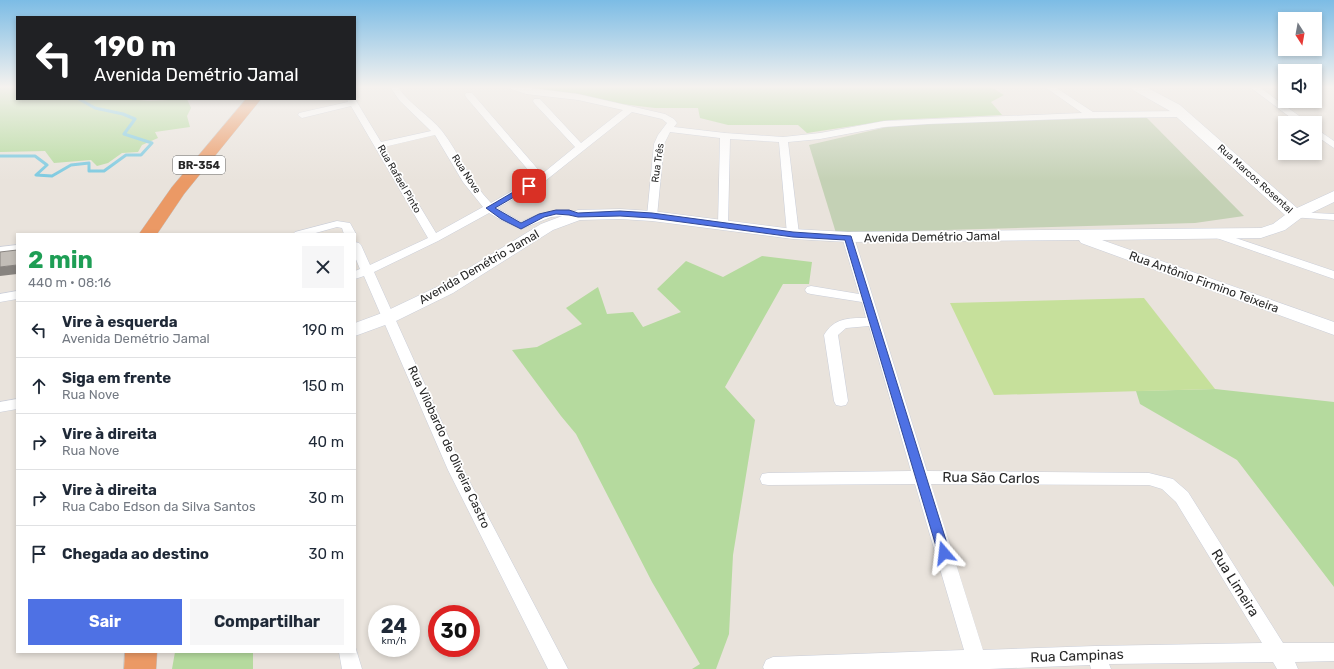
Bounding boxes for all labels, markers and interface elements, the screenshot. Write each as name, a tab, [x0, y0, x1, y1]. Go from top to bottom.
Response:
north arrow	[1278, 12, 1322, 56]
map controls	[1278, 12, 1322, 160]
text: 190 m	[94, 30, 177, 63]
icon: left	[28, 32, 80, 84]
text: Avenida Demétrio Jamal	[94, 64, 299, 86]
button: sound	[1278, 64, 1322, 108]
button: layers	[1278, 116, 1322, 160]
street label: Rua Marcos Rosental	[1215, 142, 1295, 216]
street label: Rua Rafael Pinto	[375, 143, 424, 215]
street label: Rua Três	[649, 143, 667, 183]
street label: Rua Nove	[449, 152, 483, 196]
road number: BR-354	[173, 156, 225, 174]
pin	[512, 169, 546, 203]
icon: arrive	[518, 175, 540, 197]
street label: Avenida Demétrio Jamal	[416, 227, 542, 307]
street label: Avenida Demétrio Jamal	[864, 229, 1000, 245]
text: 2 min	[28, 246, 93, 274]
button: close	[302, 246, 344, 288]
street label: Rua Antônio Firmino Teixeira	[1127, 248, 1281, 316]
text: 440 m · 08:16	[28, 275, 111, 290]
text: Vire à esquerda	[62, 313, 178, 331]
icon: left	[28, 319, 50, 341]
text: 190 m	[302, 321, 344, 339]
text: Avenida Demétrio Jamal	[62, 331, 210, 346]
street label: Rua Vilobardo de Oliveira Castro	[405, 364, 493, 531]
text: Siga em frente	[62, 369, 171, 387]
icon: ahead	[28, 375, 50, 397]
text: 150 m	[302, 377, 344, 395]
text: Rua Nove	[62, 387, 119, 402]
text: Vire à direita	[62, 425, 157, 443]
icon: right	[28, 431, 50, 453]
text: 40 m	[308, 433, 344, 451]
text: Rua Nove	[62, 443, 119, 458]
street label: Rua São Carlos	[942, 469, 1040, 487]
text: Vire à direita	[62, 481, 157, 499]
icon: right	[28, 487, 50, 509]
text: 30 m	[308, 489, 344, 507]
text: Rua Cabo Edson da Silva Santos	[62, 499, 256, 514]
position arrow	[923, 532, 965, 574]
icon: arrive	[28, 543, 50, 565]
text: Chegada ao destino	[62, 545, 209, 563]
text: 30 m	[308, 545, 344, 563]
street label: Rua Limeira	[1207, 546, 1263, 620]
button: Sair	[28, 599, 182, 645]
button: Compartilhar	[190, 599, 344, 645]
speed limit sign: 30	[428, 605, 480, 657]
text: 24	[381, 614, 407, 638]
text: km/h	[382, 635, 406, 647]
street label: Rua Campinas	[1030, 646, 1124, 666]

